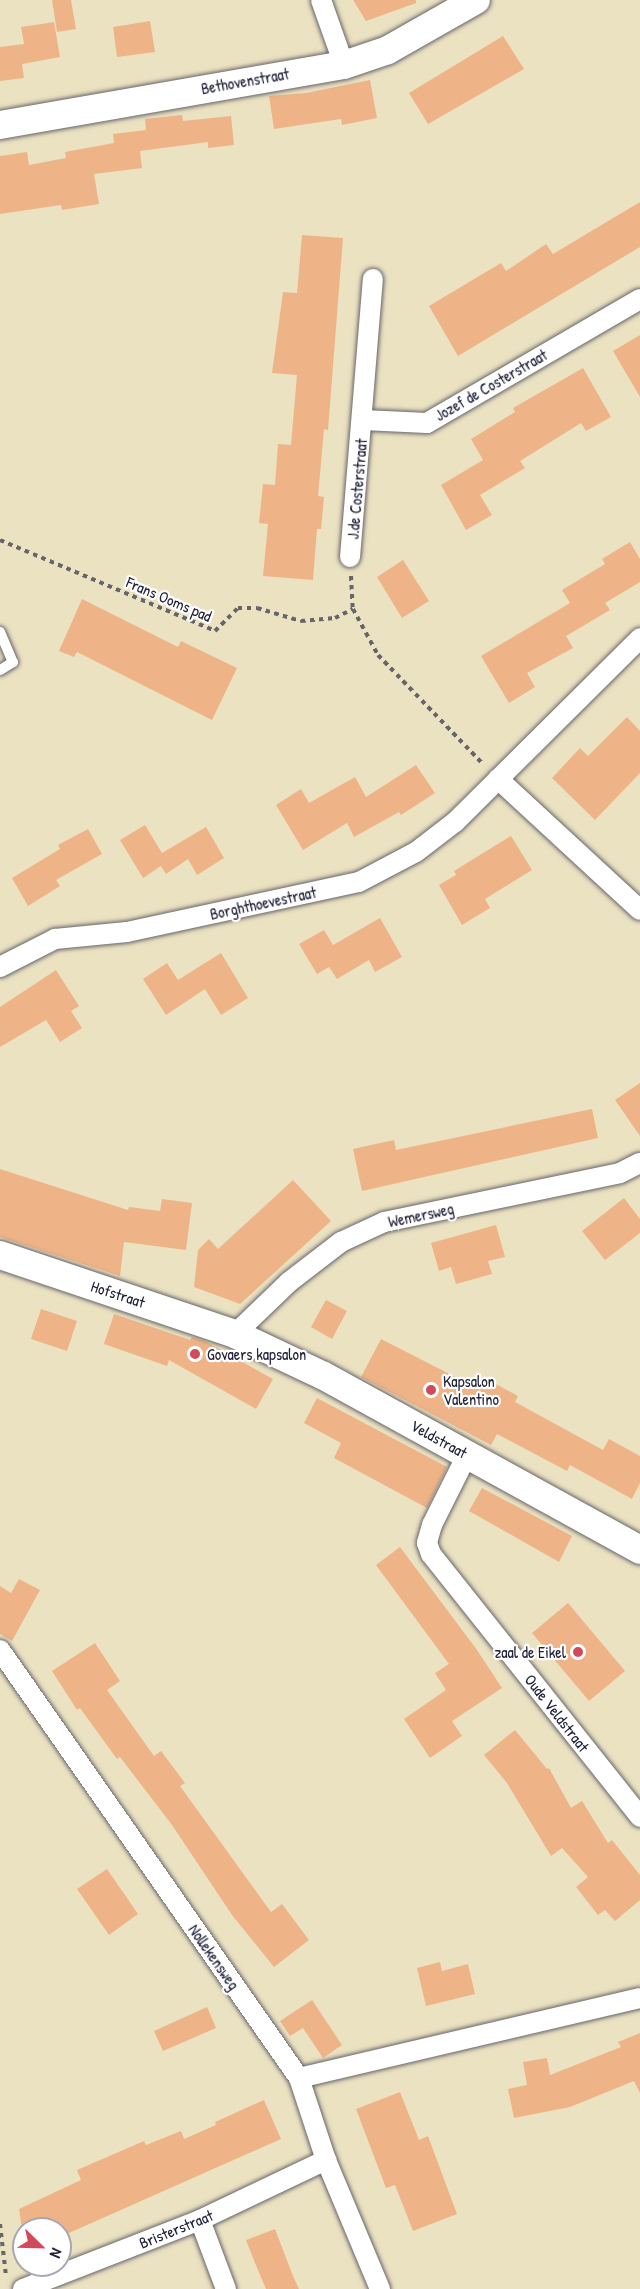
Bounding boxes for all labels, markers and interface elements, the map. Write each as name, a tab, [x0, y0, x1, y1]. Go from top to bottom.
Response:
street label: Bethovenstraat	[199, 64, 291, 98]
street label: Jozef de Costerstraat	[431, 345, 551, 425]
street label: J.de Costerstraat	[343, 438, 371, 540]
street label: Frans Ooms pad	[123, 572, 215, 626]
street label: Borghthoevestraat	[208, 882, 318, 924]
street label: Wemersweg	[386, 1199, 456, 1231]
street label: Hofstraat	[89, 1276, 147, 1312]
place label: Govaers kapsalon	[207, 1344, 306, 1364]
marker: Govaers kapsalon	[188, 1347, 202, 1361]
place label: Kapsalon Valentino	[443, 1371, 499, 1409]
marker: Kapsalon Valentino	[424, 1383, 438, 1397]
street label: Veldstraat	[407, 1416, 471, 1462]
place label: zaal de Eikel	[494, 1642, 566, 1662]
marker: zaal de Eikel	[571, 1645, 585, 1659]
street label: Oude Veldstraat	[521, 1670, 593, 1756]
street label: Nollekensweg	[184, 1921, 244, 1993]
street label: Bristerstraat	[136, 2206, 216, 2252]
north arrow	[12, 2217, 72, 2277]
text: N	[45, 2245, 69, 2261]

